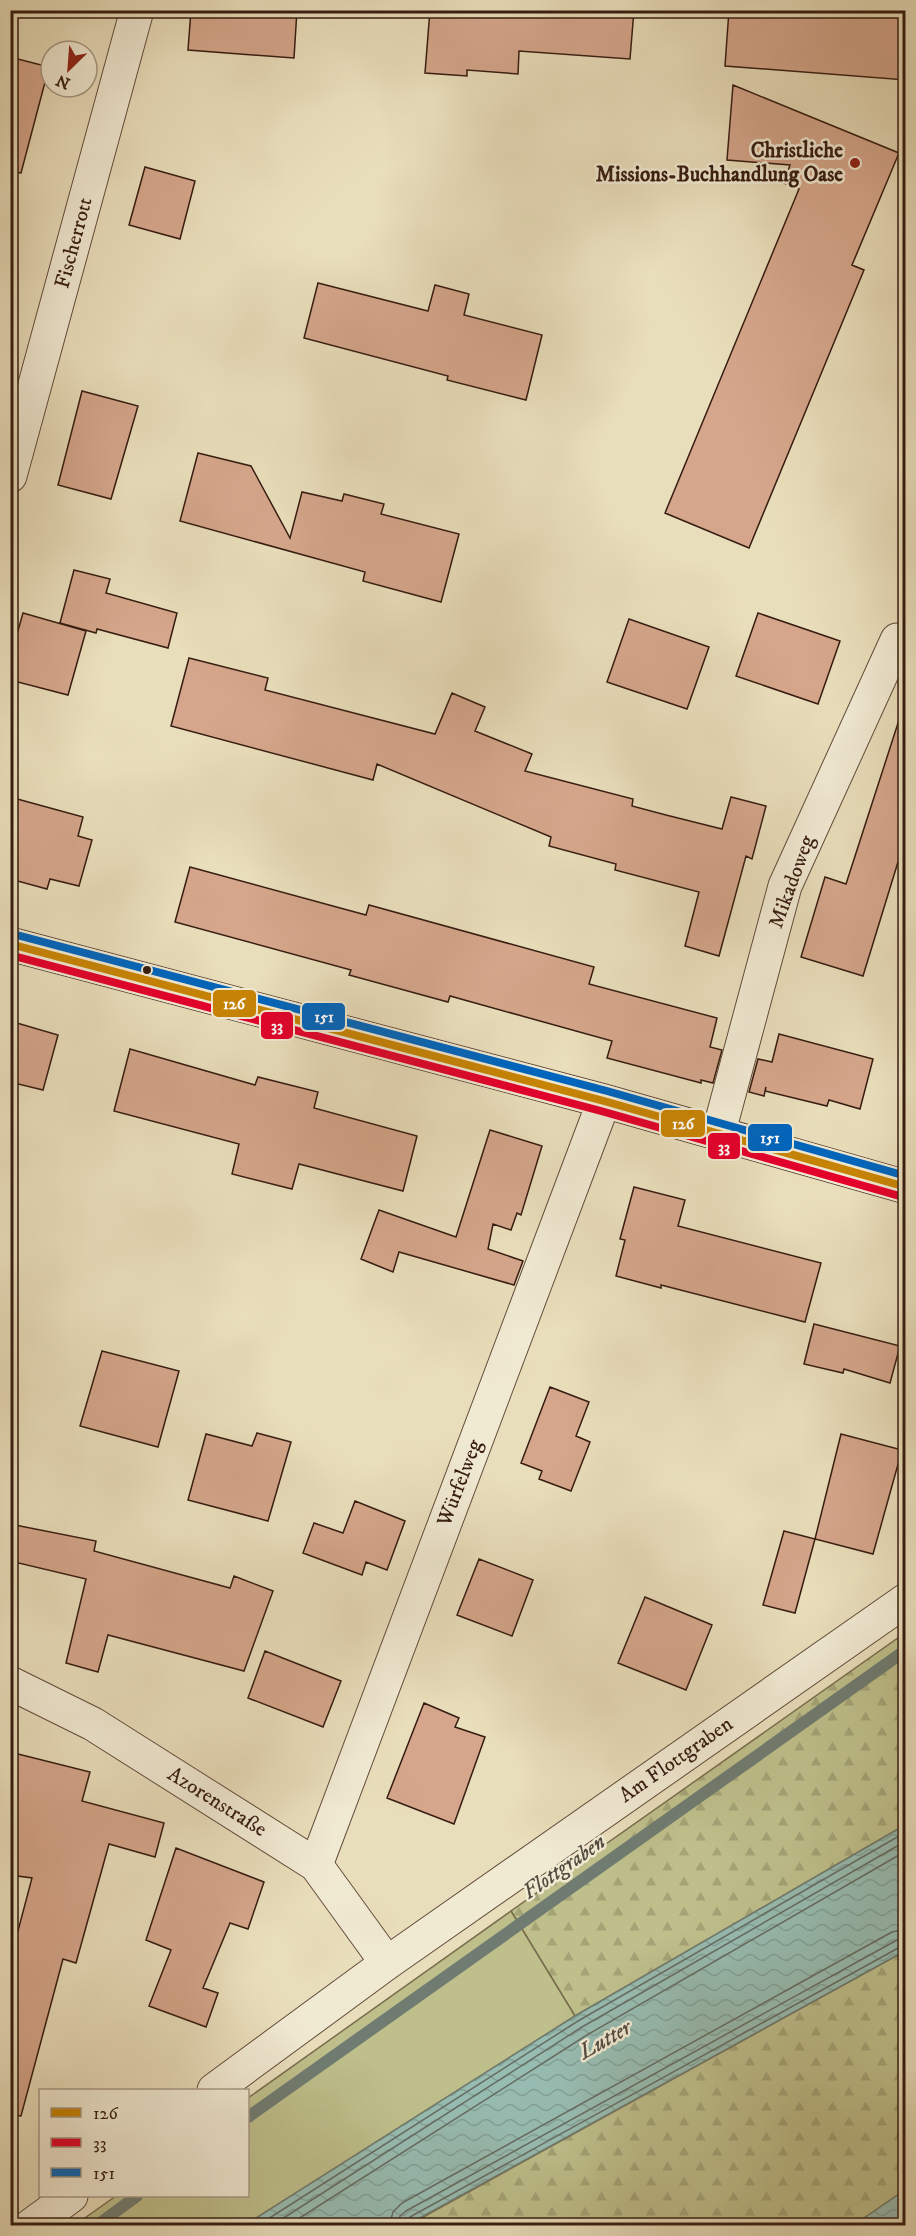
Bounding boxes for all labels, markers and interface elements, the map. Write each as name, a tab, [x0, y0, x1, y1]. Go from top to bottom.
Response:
north arrow	[39, 39, 99, 99]
text: N	[53, 70, 73, 94]
place label: Christliche Missions-Buchhandlung Oase	[596, 138, 843, 188]
marker: Christliche Missions-Buchhandlung Oase	[848, 156, 862, 170]
street label: Fischerrott	[49, 194, 99, 291]
street label: Mikadoweg	[763, 831, 821, 932]
unlabelled marker	[141, 964, 153, 976]
line badge: 126	[212, 989, 257, 1018]
text: 126	[223, 994, 247, 1014]
line badge: 151	[301, 1002, 346, 1031]
text: 151	[314, 1007, 334, 1027]
line badge: 33	[260, 1011, 294, 1040]
text: 33	[271, 1016, 283, 1036]
line badge: 126	[660, 1109, 706, 1138]
text: 126	[672, 1114, 696, 1134]
line badge: 151	[747, 1123, 793, 1152]
text: 151	[760, 1128, 780, 1148]
line badge: 33	[707, 1132, 741, 1160]
text: 33	[718, 1137, 730, 1157]
street label: Würfelweg	[431, 1435, 489, 1531]
street label: Am Flottgraben	[614, 1711, 738, 1809]
street label: Azorenstraße	[163, 1761, 272, 1843]
water label: Flottgraben	[517, 1829, 611, 1905]
water label: Lutter	[572, 2013, 638, 2067]
legend	[39, 2089, 249, 2197]
text: 126	[93, 2103, 118, 2125]
text: 33	[93, 2133, 106, 2155]
text: 151	[93, 2163, 115, 2185]

